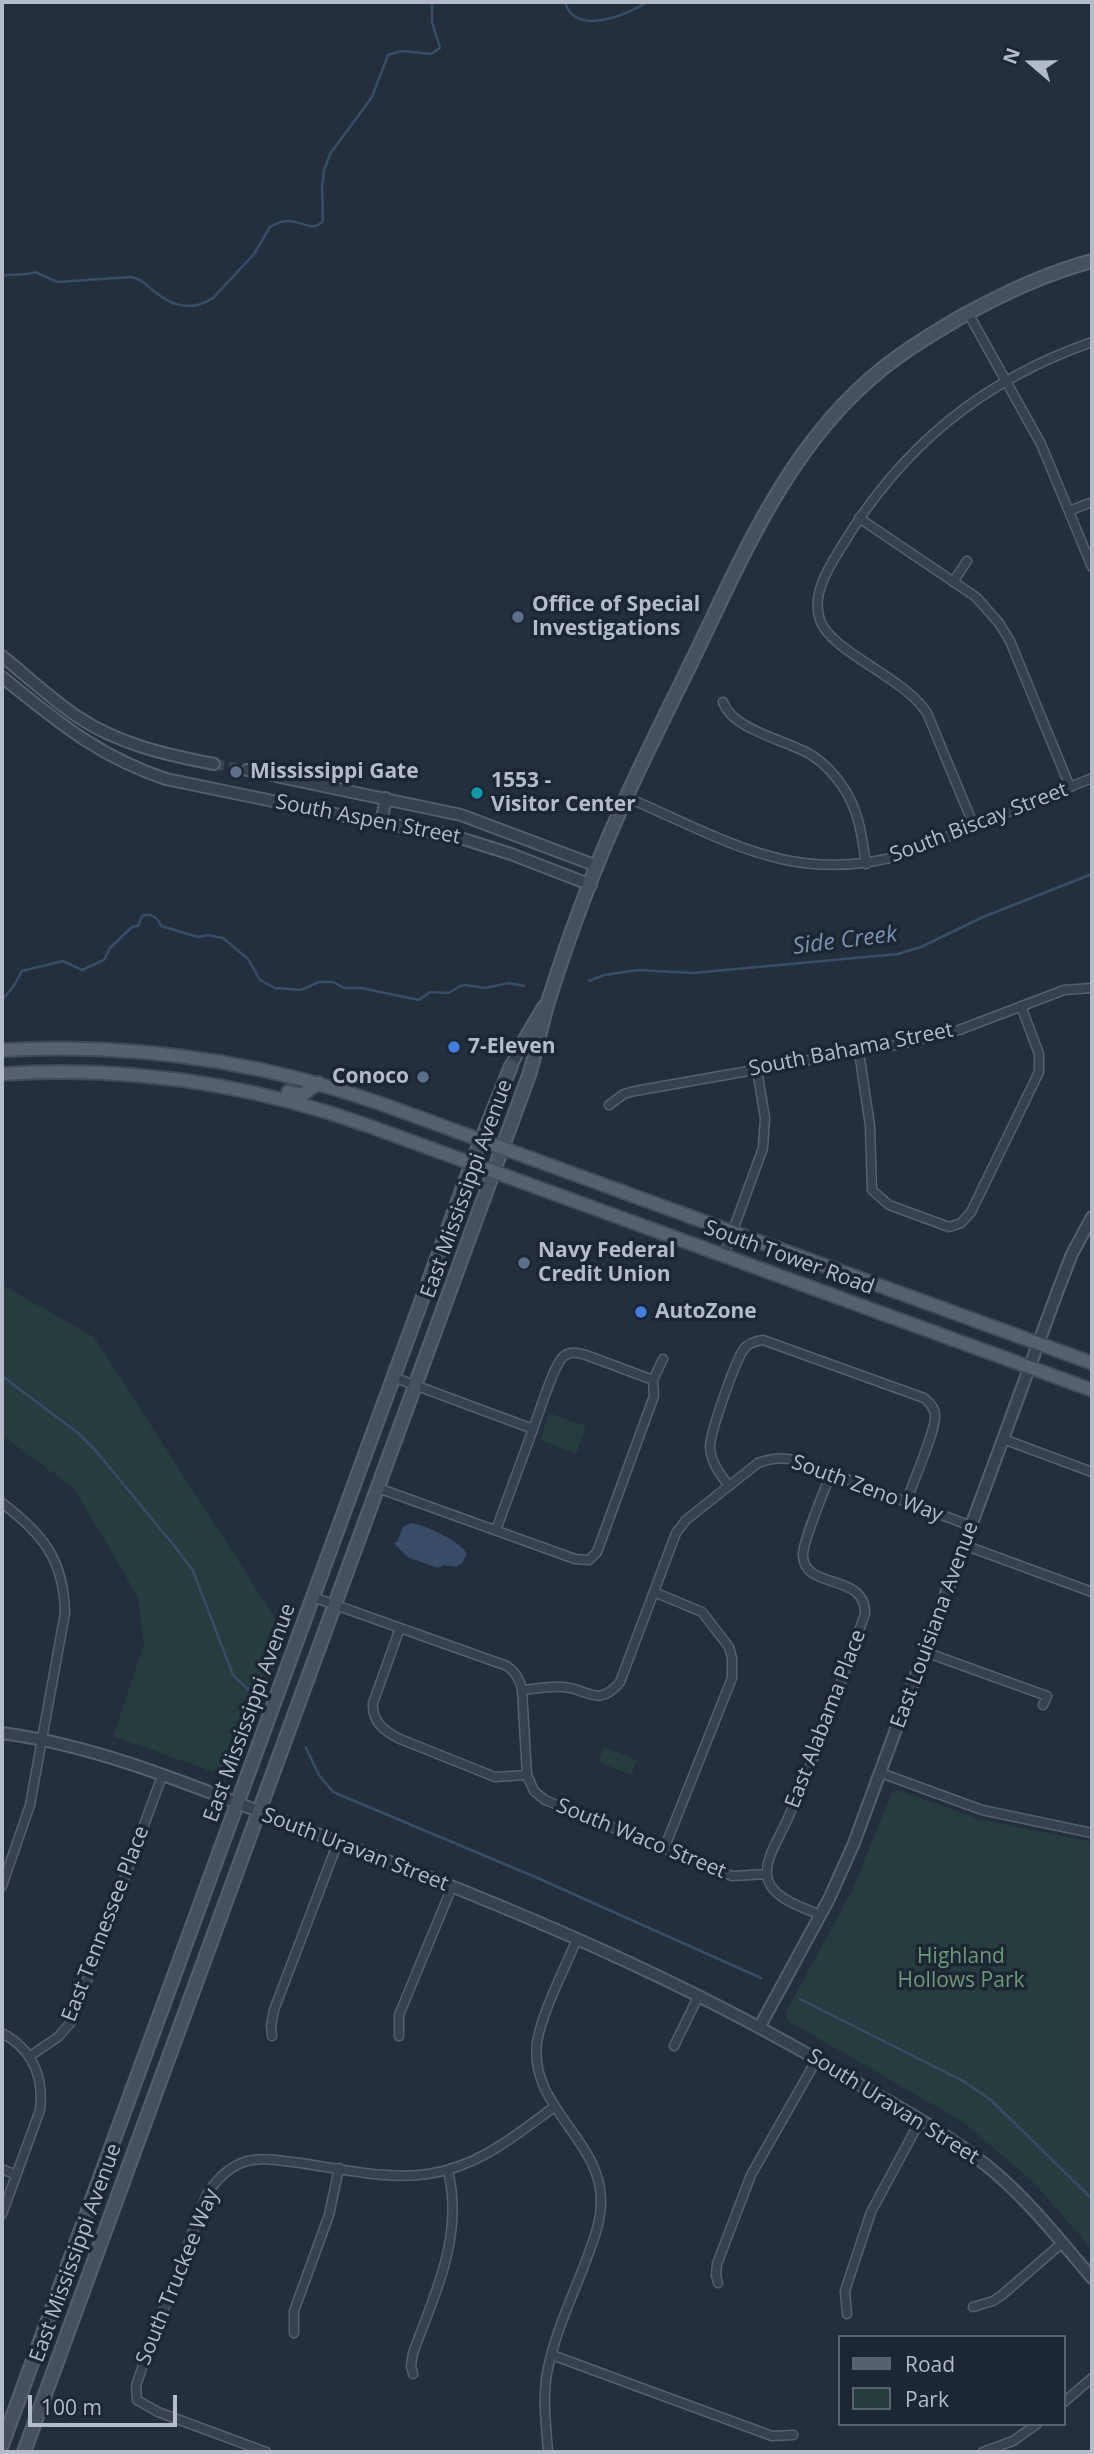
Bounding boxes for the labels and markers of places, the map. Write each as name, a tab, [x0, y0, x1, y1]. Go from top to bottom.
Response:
place label: Office of Special Investigations	[532, 592, 700, 642]
marker: Office of Special Investigations	[510, 609, 526, 625]
place label: Mississippi Gate	[250, 759, 419, 785]
marker: Mississippi Gate	[228, 764, 244, 780]
place label: 1553 - Visitor Center	[491, 768, 636, 818]
marker: 1553 - Visitor Center	[469, 785, 485, 801]
place label: 7-Eleven	[468, 1034, 555, 1060]
marker: 7-Eleven	[446, 1039, 462, 1055]
place label: Conoco	[332, 1064, 409, 1090]
marker: Conoco	[415, 1069, 431, 1085]
place label: Navy Federal Credit Union	[538, 1238, 675, 1288]
marker: Navy Federal Credit Union	[516, 1255, 532, 1271]
place label: AutoZone	[655, 1299, 757, 1325]
marker: AutoZone	[633, 1304, 649, 1320]

